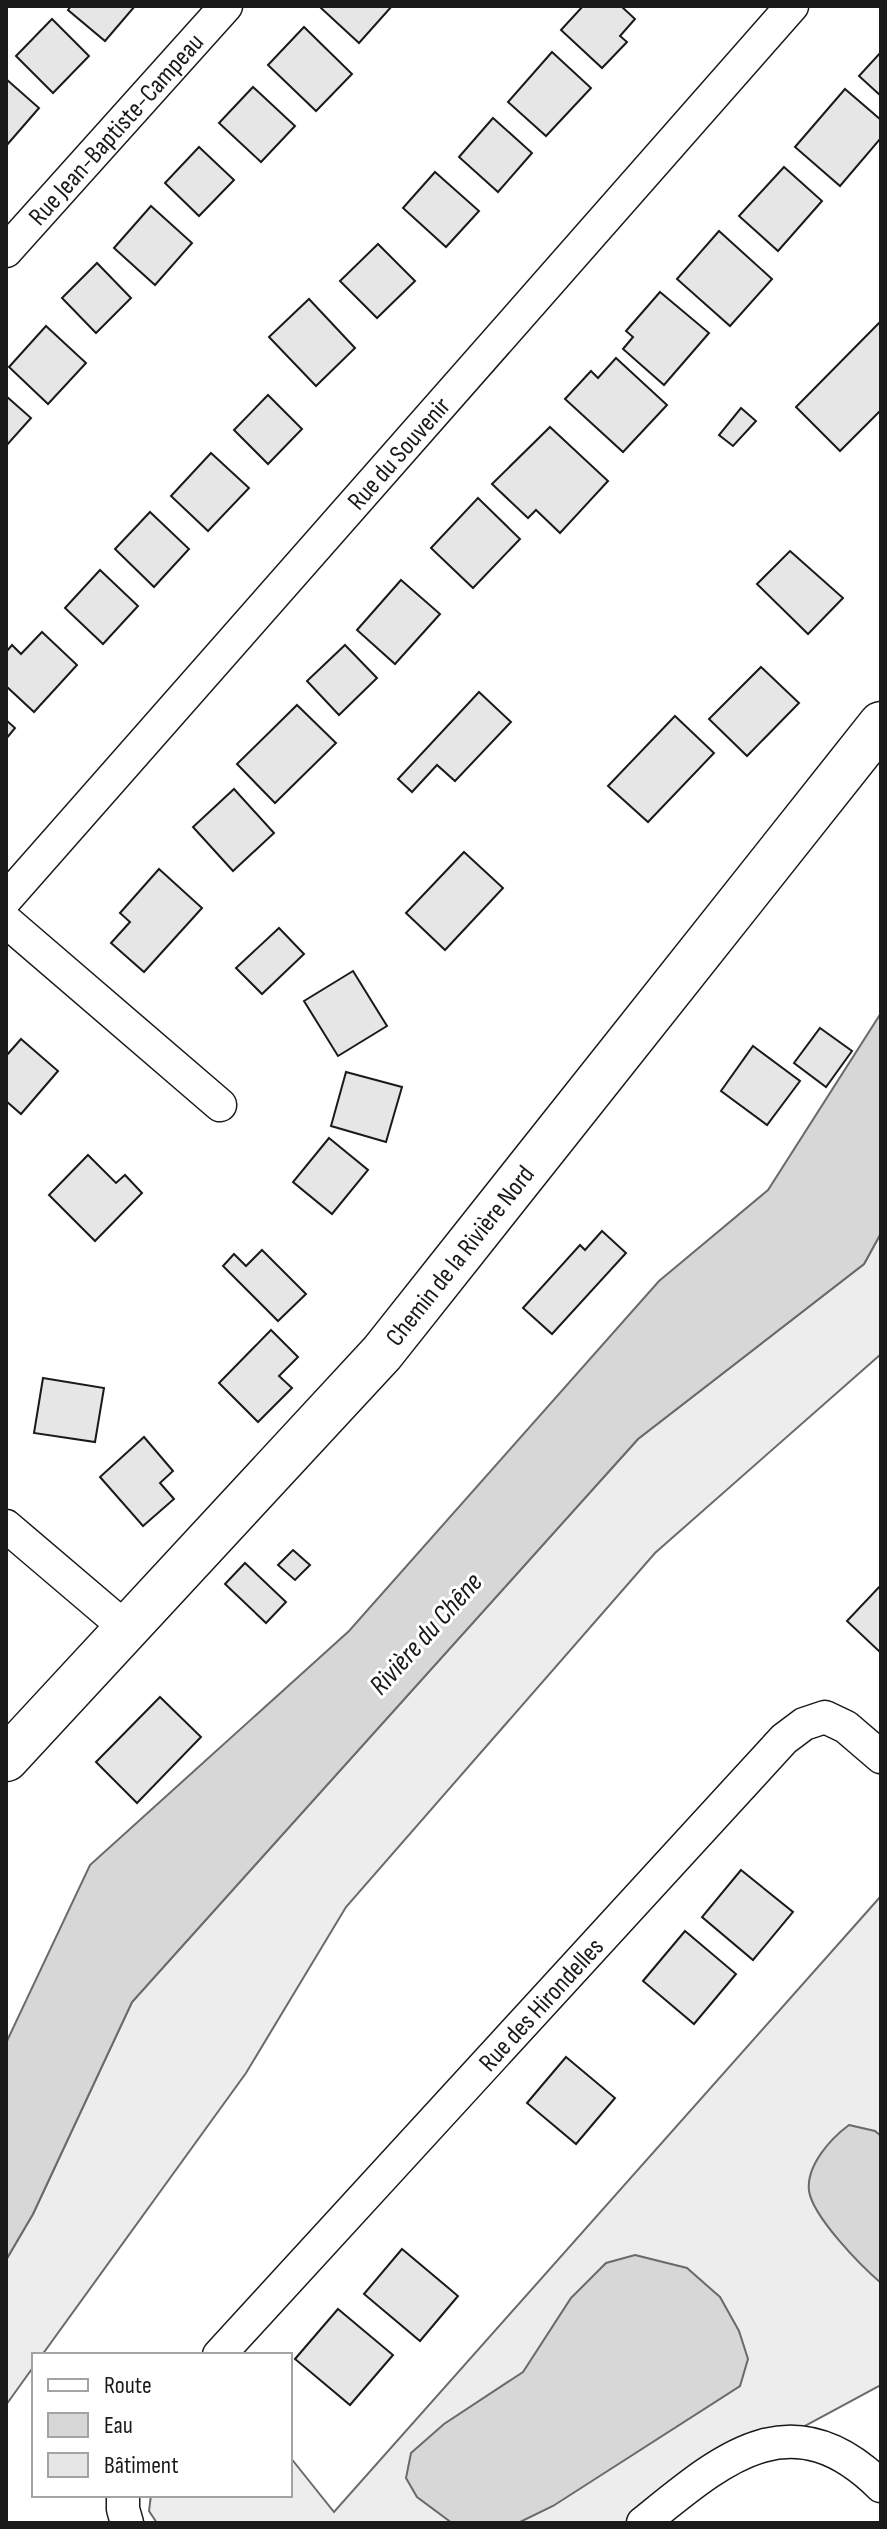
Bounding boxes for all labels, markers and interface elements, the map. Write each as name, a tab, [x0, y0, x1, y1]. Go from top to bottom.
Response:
street label: Rue Jean-Baptiste-Campeau	[23, 28, 211, 232]
street label: Rue du Souvenir	[342, 391, 458, 517]
street label: Chemin de la Rivière Nord	[380, 1160, 542, 1353]
water label: Rivière du Chêne	[363, 1566, 490, 1702]
street label: Rue des Hirondelles	[473, 1932, 611, 2078]
legend	[32, 2353, 292, 2497]
text: Route	[104, 2371, 152, 2400]
text: Eau	[104, 2411, 133, 2440]
text: Bâtiment	[104, 2451, 179, 2480]

